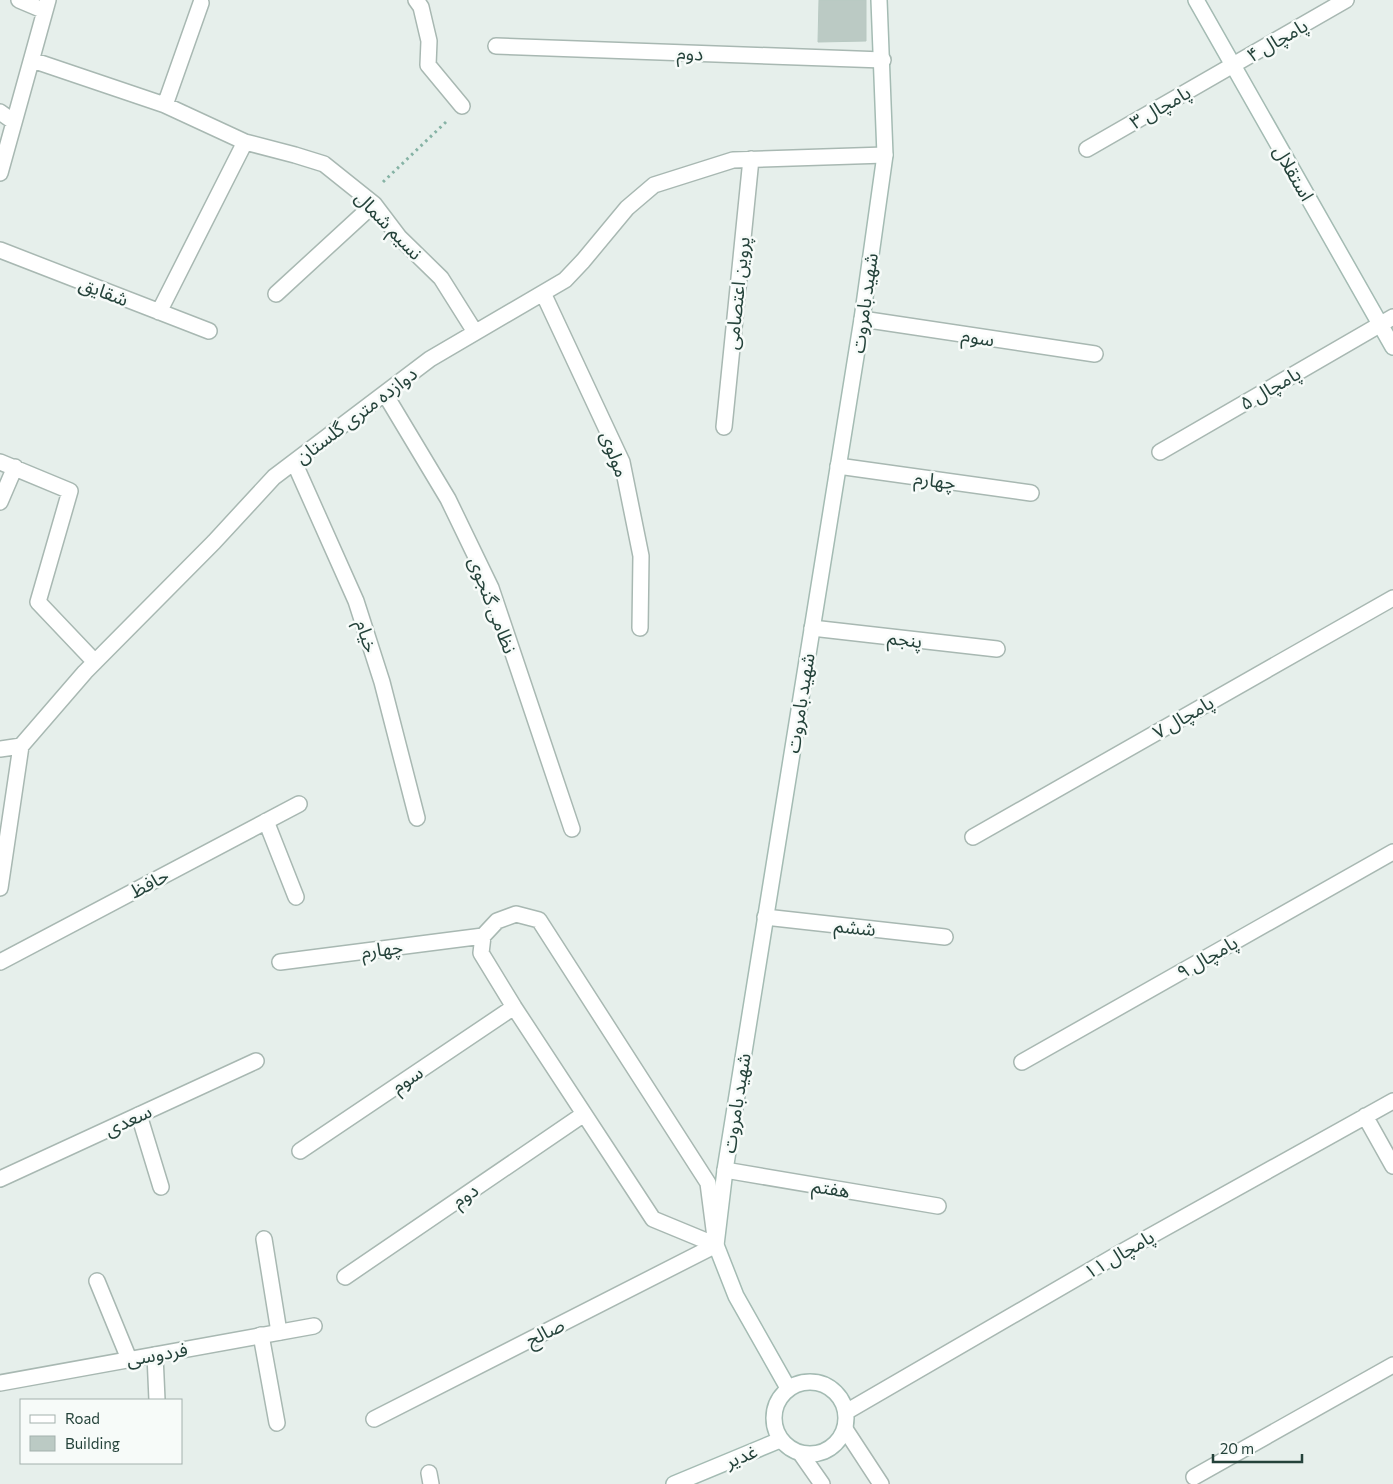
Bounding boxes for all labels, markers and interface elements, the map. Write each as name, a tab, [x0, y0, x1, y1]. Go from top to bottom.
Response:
street label: پامچال ۴	[1242, 13, 1312, 68]
street label: دوم	[676, 41, 704, 68]
street label: پامچال ۳	[1125, 80, 1195, 135]
street label: استقلال	[1269, 141, 1320, 205]
street label: نسیم شمال	[348, 185, 428, 267]
street label: پروین اعتصامی	[719, 235, 756, 351]
street label: شهید بامروت	[845, 251, 883, 355]
street label: شقایق	[76, 271, 132, 311]
street label: سوم	[959, 323, 996, 354]
street label: دوازده متری گلستان	[290, 361, 422, 469]
street label: پامچال ۵	[1235, 361, 1305, 416]
street label: مولوی	[596, 428, 634, 480]
street label: چهارم	[912, 465, 957, 498]
street label: نظامی گنجوی	[464, 553, 522, 657]
street label: خیام	[348, 617, 384, 656]
street label: پنجم	[886, 625, 924, 656]
street label: شهید بامروت	[780, 651, 820, 755]
street label: پامچال ۷	[1148, 690, 1218, 745]
street label: حافظ	[125, 863, 172, 902]
street label: ششم	[833, 913, 877, 944]
street label: پامچال ۹	[1172, 930, 1242, 985]
street label: چهارم	[360, 935, 405, 966]
street label: شهید بامروت	[716, 1051, 756, 1155]
street label: سوم	[387, 1060, 429, 1101]
street label: سعدی	[101, 1099, 155, 1140]
street label: هفتم	[810, 1173, 852, 1206]
street label: دوم	[447, 1178, 484, 1215]
street label: پامچال ۱۱	[1079, 1224, 1159, 1285]
street label: صالح	[522, 1312, 570, 1354]
street label: فردوسی	[124, 1337, 190, 1371]
legend	[20, 1399, 182, 1464]
text: Road	[65, 1409, 100, 1427]
scale bar	[1213, 1432, 1302, 1464]
text: Building	[65, 1434, 120, 1452]
street label: غدیر	[720, 1439, 761, 1474]
text: 20 m	[1220, 1439, 1254, 1457]

